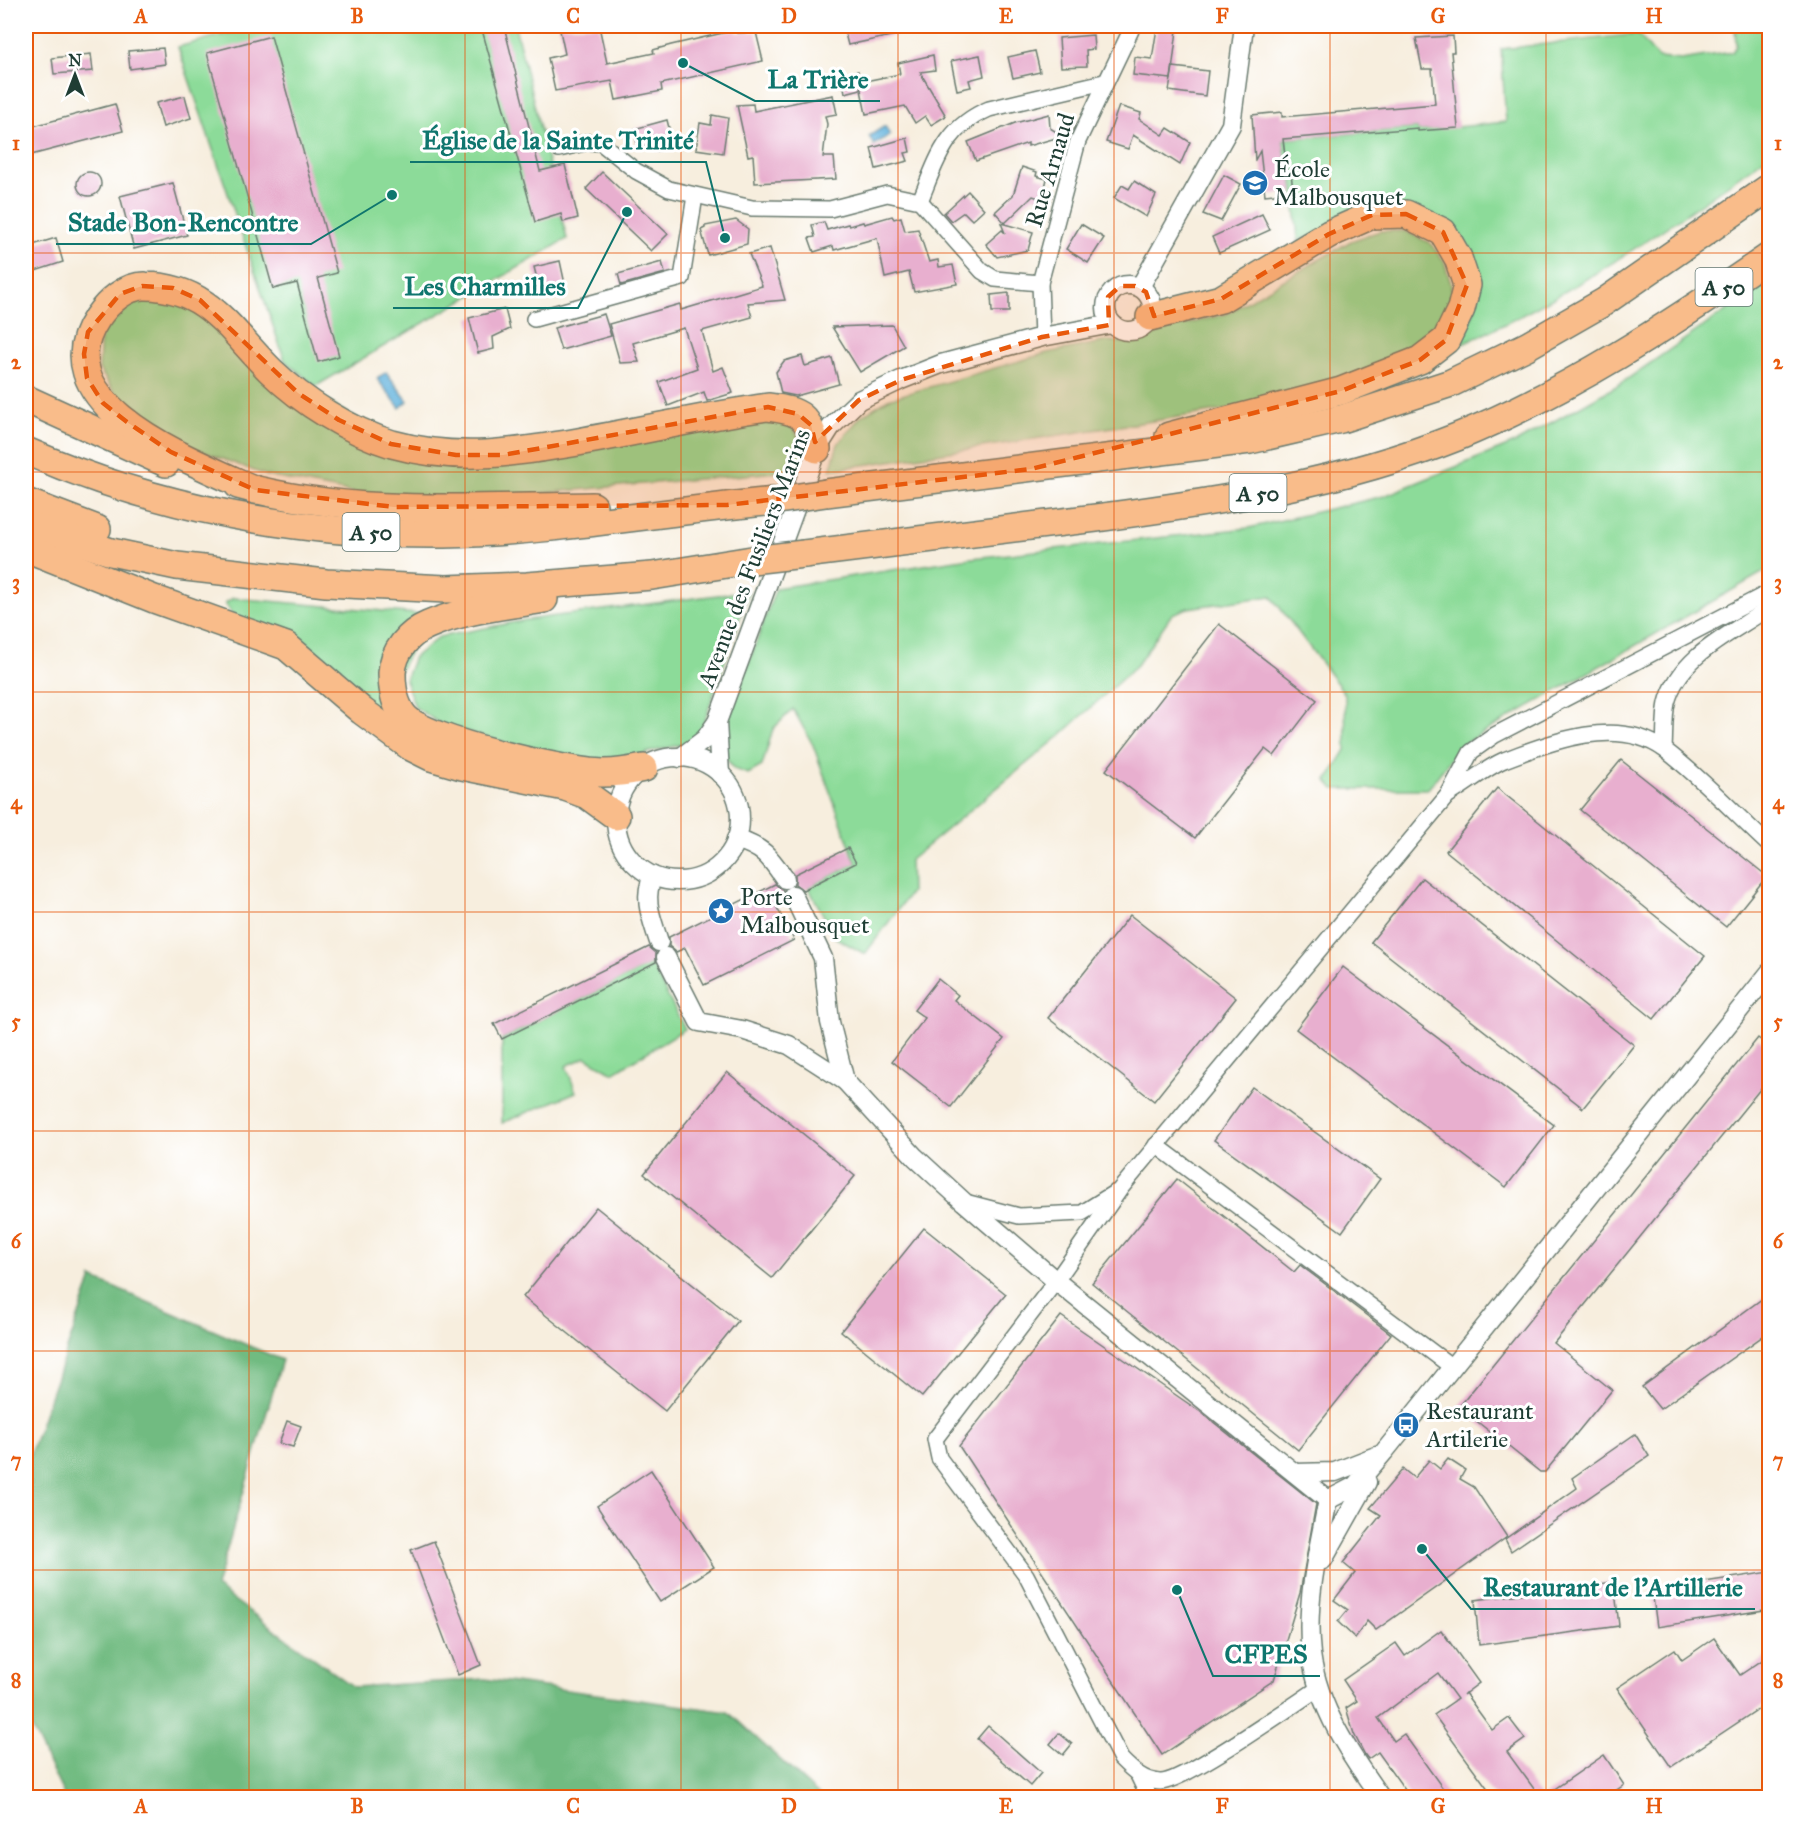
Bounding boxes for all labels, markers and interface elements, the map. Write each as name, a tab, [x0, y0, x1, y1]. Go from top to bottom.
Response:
text: A	[132, 4, 148, 28]
text: B	[350, 4, 364, 28]
text: C	[566, 4, 580, 28]
text: D	[781, 4, 797, 28]
text: E	[999, 4, 1014, 28]
text: F	[1215, 4, 1229, 28]
text: G	[1431, 4, 1446, 28]
text: H	[1645, 4, 1663, 28]
north arrow	[45, 45, 105, 105]
text: N	[68, 51, 82, 70]
callout: La Trière	[755, 57, 880, 101]
text: La Trière	[768, 63, 869, 95]
street label: Rue Arnaud	[1018, 109, 1082, 231]
callout: Église de la Sainte Trinité	[410, 118, 706, 162]
text: Église de la Sainte Trinité	[422, 124, 695, 157]
text: 1	[12, 131, 20, 155]
text: 1	[1774, 131, 1782, 155]
place label: École Malbousquet	[1274, 154, 1404, 212]
school or university icon: École Malbousquet	[1240, 168, 1270, 198]
callout: Stade Bon-Rencontre	[56, 200, 311, 244]
text: Stade Bon-Rencontre	[68, 206, 299, 238]
callout: Les Charmilles	[393, 264, 578, 308]
road number: A 50	[1696, 268, 1752, 306]
text: Les Charmilles	[404, 270, 566, 302]
text: 2	[11, 350, 22, 374]
text: 2	[1773, 350, 1784, 374]
street label: Avenue des Fusiliers Marins	[690, 424, 817, 693]
road number: A 50	[1230, 474, 1286, 512]
road number: A 50	[342, 513, 400, 551]
text: 3	[12, 570, 20, 595]
text: 3	[1774, 570, 1782, 595]
text: 4	[10, 790, 22, 815]
text: 4	[1772, 790, 1784, 815]
place label: Porte Malbousquet	[740, 882, 870, 940]
place icon: Porte Malbousquet	[706, 896, 736, 926]
text: 5	[11, 1009, 21, 1033]
text: 5	[1773, 1009, 1783, 1033]
text: 6	[11, 1229, 23, 1253]
text: 6	[1773, 1229, 1785, 1253]
place label: Restaurant Artilerie	[1425, 1396, 1534, 1454]
bus stop icon: Restaurant Artilerie	[1391, 1410, 1421, 1440]
text: 7	[11, 1448, 22, 1472]
text: 7	[1773, 1448, 1784, 1472]
callout: Restaurant de l'Artillerie	[1471, 1565, 1755, 1609]
text: Restaurant de l'Artillerie	[1483, 1571, 1743, 1603]
callout: CFPES	[1213, 1632, 1320, 1676]
text: CFPES	[1224, 1638, 1308, 1670]
text: 8	[11, 1668, 21, 1692]
text: 8	[1773, 1668, 1783, 1692]
text: A	[132, 1794, 148, 1818]
text: B	[350, 1794, 364, 1818]
text: C	[566, 1794, 580, 1818]
text: D	[781, 1794, 797, 1818]
text: E	[999, 1794, 1014, 1818]
text: F	[1215, 1794, 1229, 1818]
text: G	[1431, 1794, 1446, 1818]
text: H	[1645, 1794, 1663, 1818]

